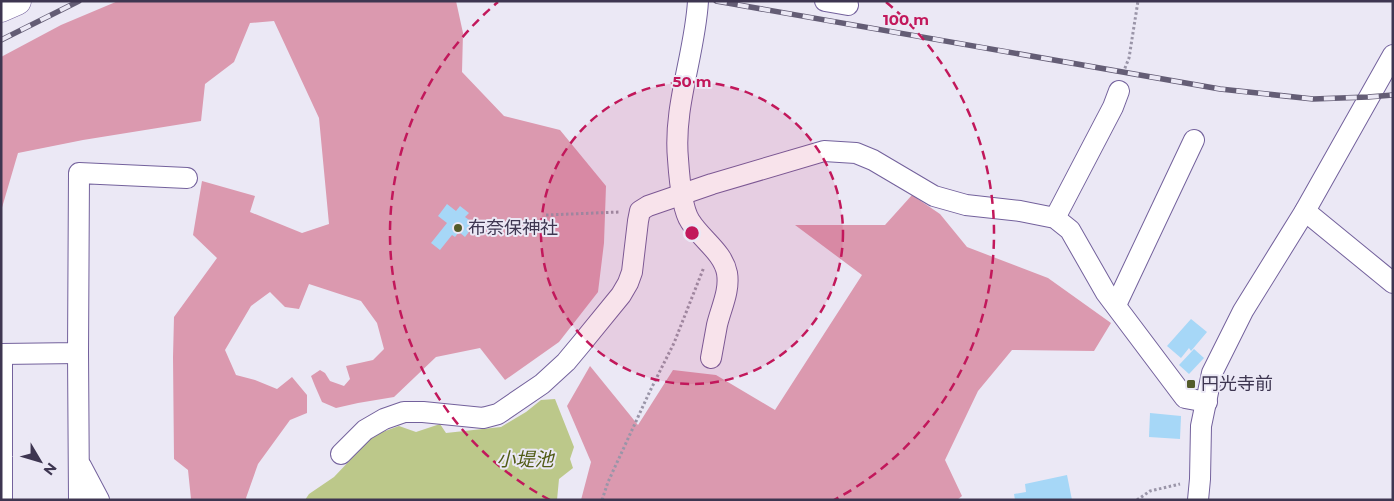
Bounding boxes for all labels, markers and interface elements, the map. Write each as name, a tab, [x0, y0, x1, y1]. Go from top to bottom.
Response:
text: 100 m	[883, 10, 929, 29]
text: 50 m	[672, 72, 712, 91]
place label: 布奈保神社	[468, 217, 558, 239]
marker: 布奈保神社	[452, 222, 464, 234]
centre of rings	[683, 224, 701, 242]
place label: 円光寺前	[1201, 373, 1273, 395]
marker: 円光寺前	[1185, 378, 1197, 390]
north arrow	[15, 436, 65, 486]
water label: 小堤池	[496, 448, 555, 471]
text: N	[40, 459, 61, 479]

